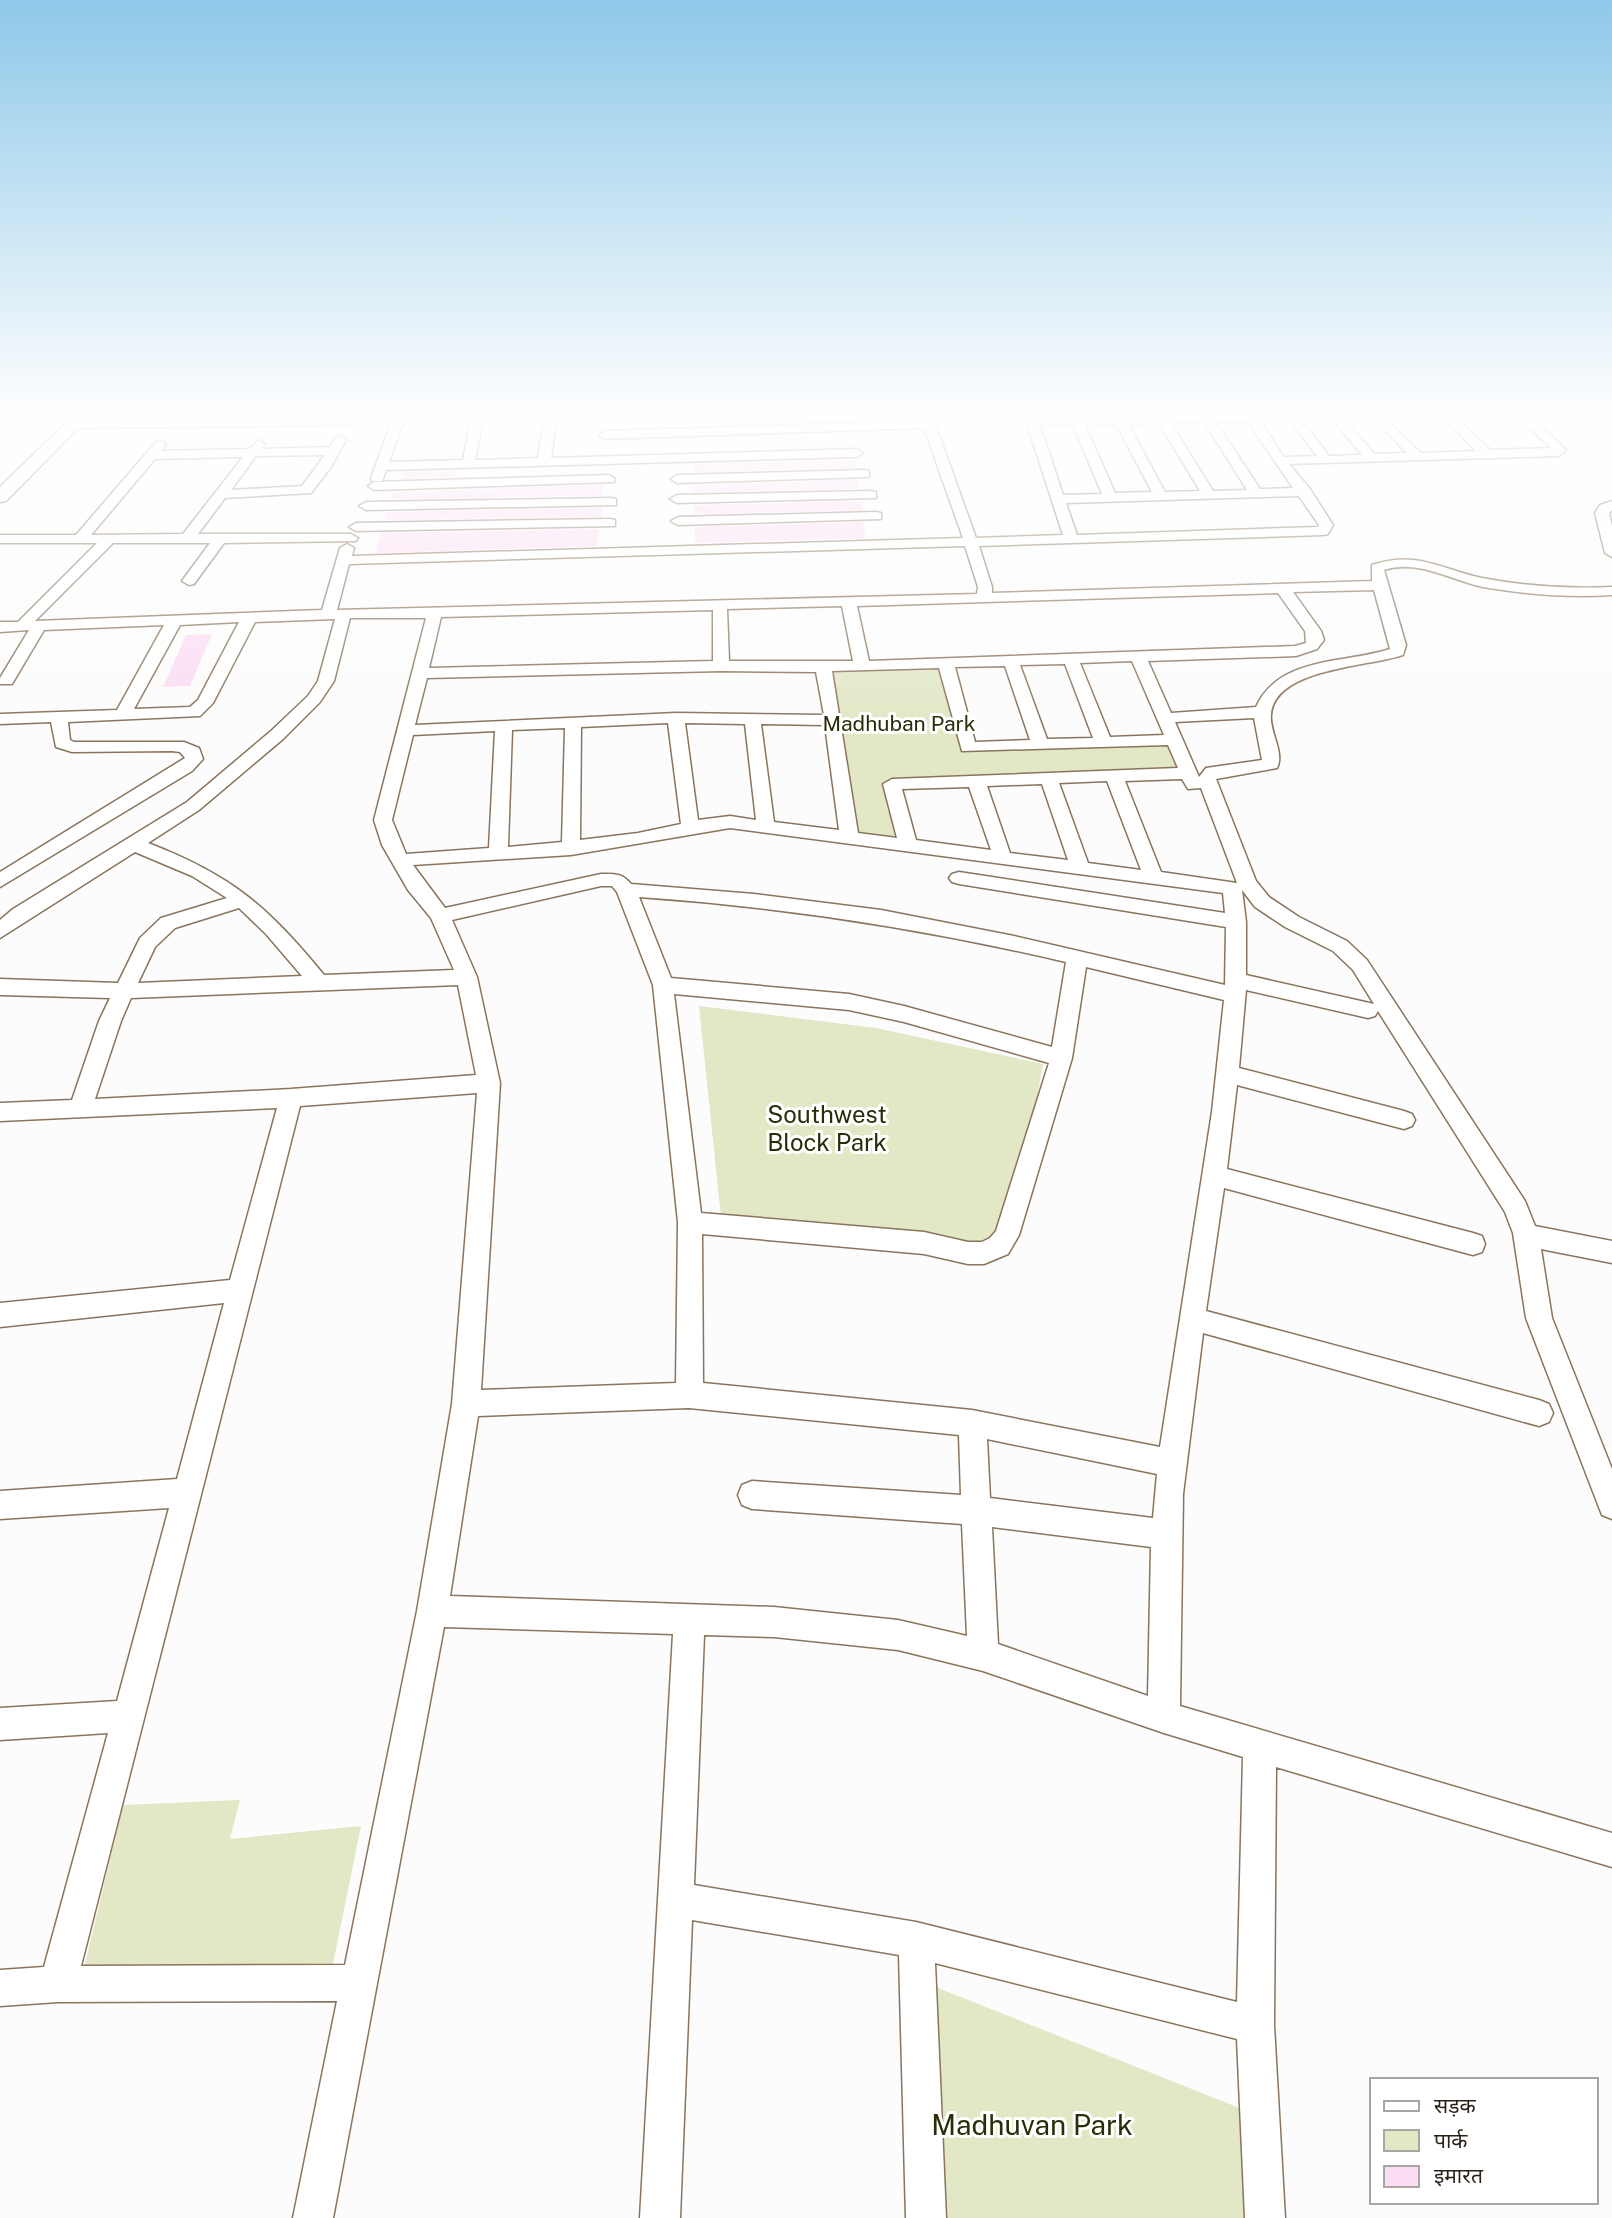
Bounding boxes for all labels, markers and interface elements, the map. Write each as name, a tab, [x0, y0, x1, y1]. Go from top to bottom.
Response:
park label: Madhuban Park	[822, 711, 976, 736]
park label: Southwest Block Park	[767, 1100, 887, 1156]
legend	[1370, 2078, 1598, 2204]
text: सड़क	[1434, 2093, 1476, 2118]
park label: Madhuvan Park	[931, 2108, 1133, 2141]
text: पार्क	[1434, 2128, 1468, 2153]
text: इमारत	[1434, 2163, 1484, 2188]

